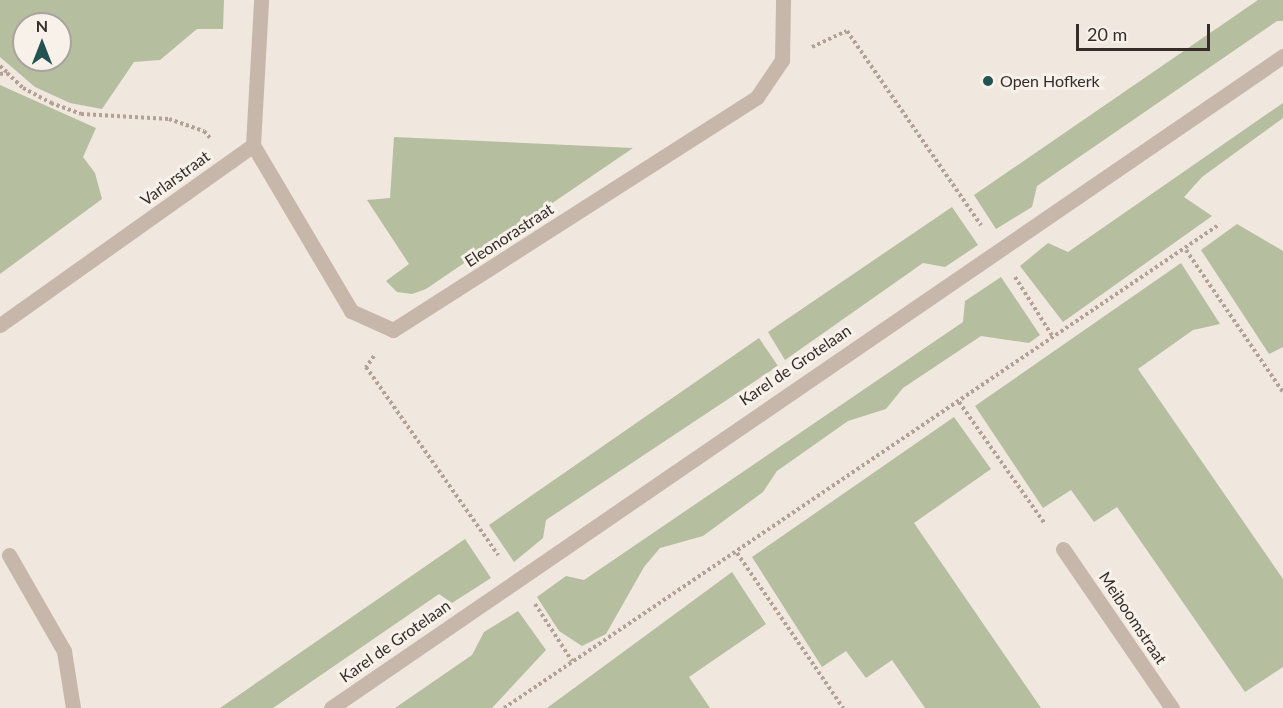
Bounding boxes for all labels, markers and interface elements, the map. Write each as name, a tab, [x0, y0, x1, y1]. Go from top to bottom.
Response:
north arrow	[12, 12, 72, 72]
scale bar	[1079, 12, 1212, 50]
text: N	[36, 16, 48, 35]
text: 20 m	[1087, 23, 1127, 45]
place label: Open Hofkerk	[1000, 71, 1100, 91]
marker: Open Hofkerk	[981, 74, 995, 88]
street label: Varlarstraat	[137, 146, 213, 210]
street label: Eleonorastraat	[461, 199, 557, 271]
street label: Karel de Grotelaan	[736, 321, 854, 409]
street label: Meiboomstraat	[1095, 568, 1171, 668]
street label: Karel de Grotelaan	[336, 596, 454, 686]

